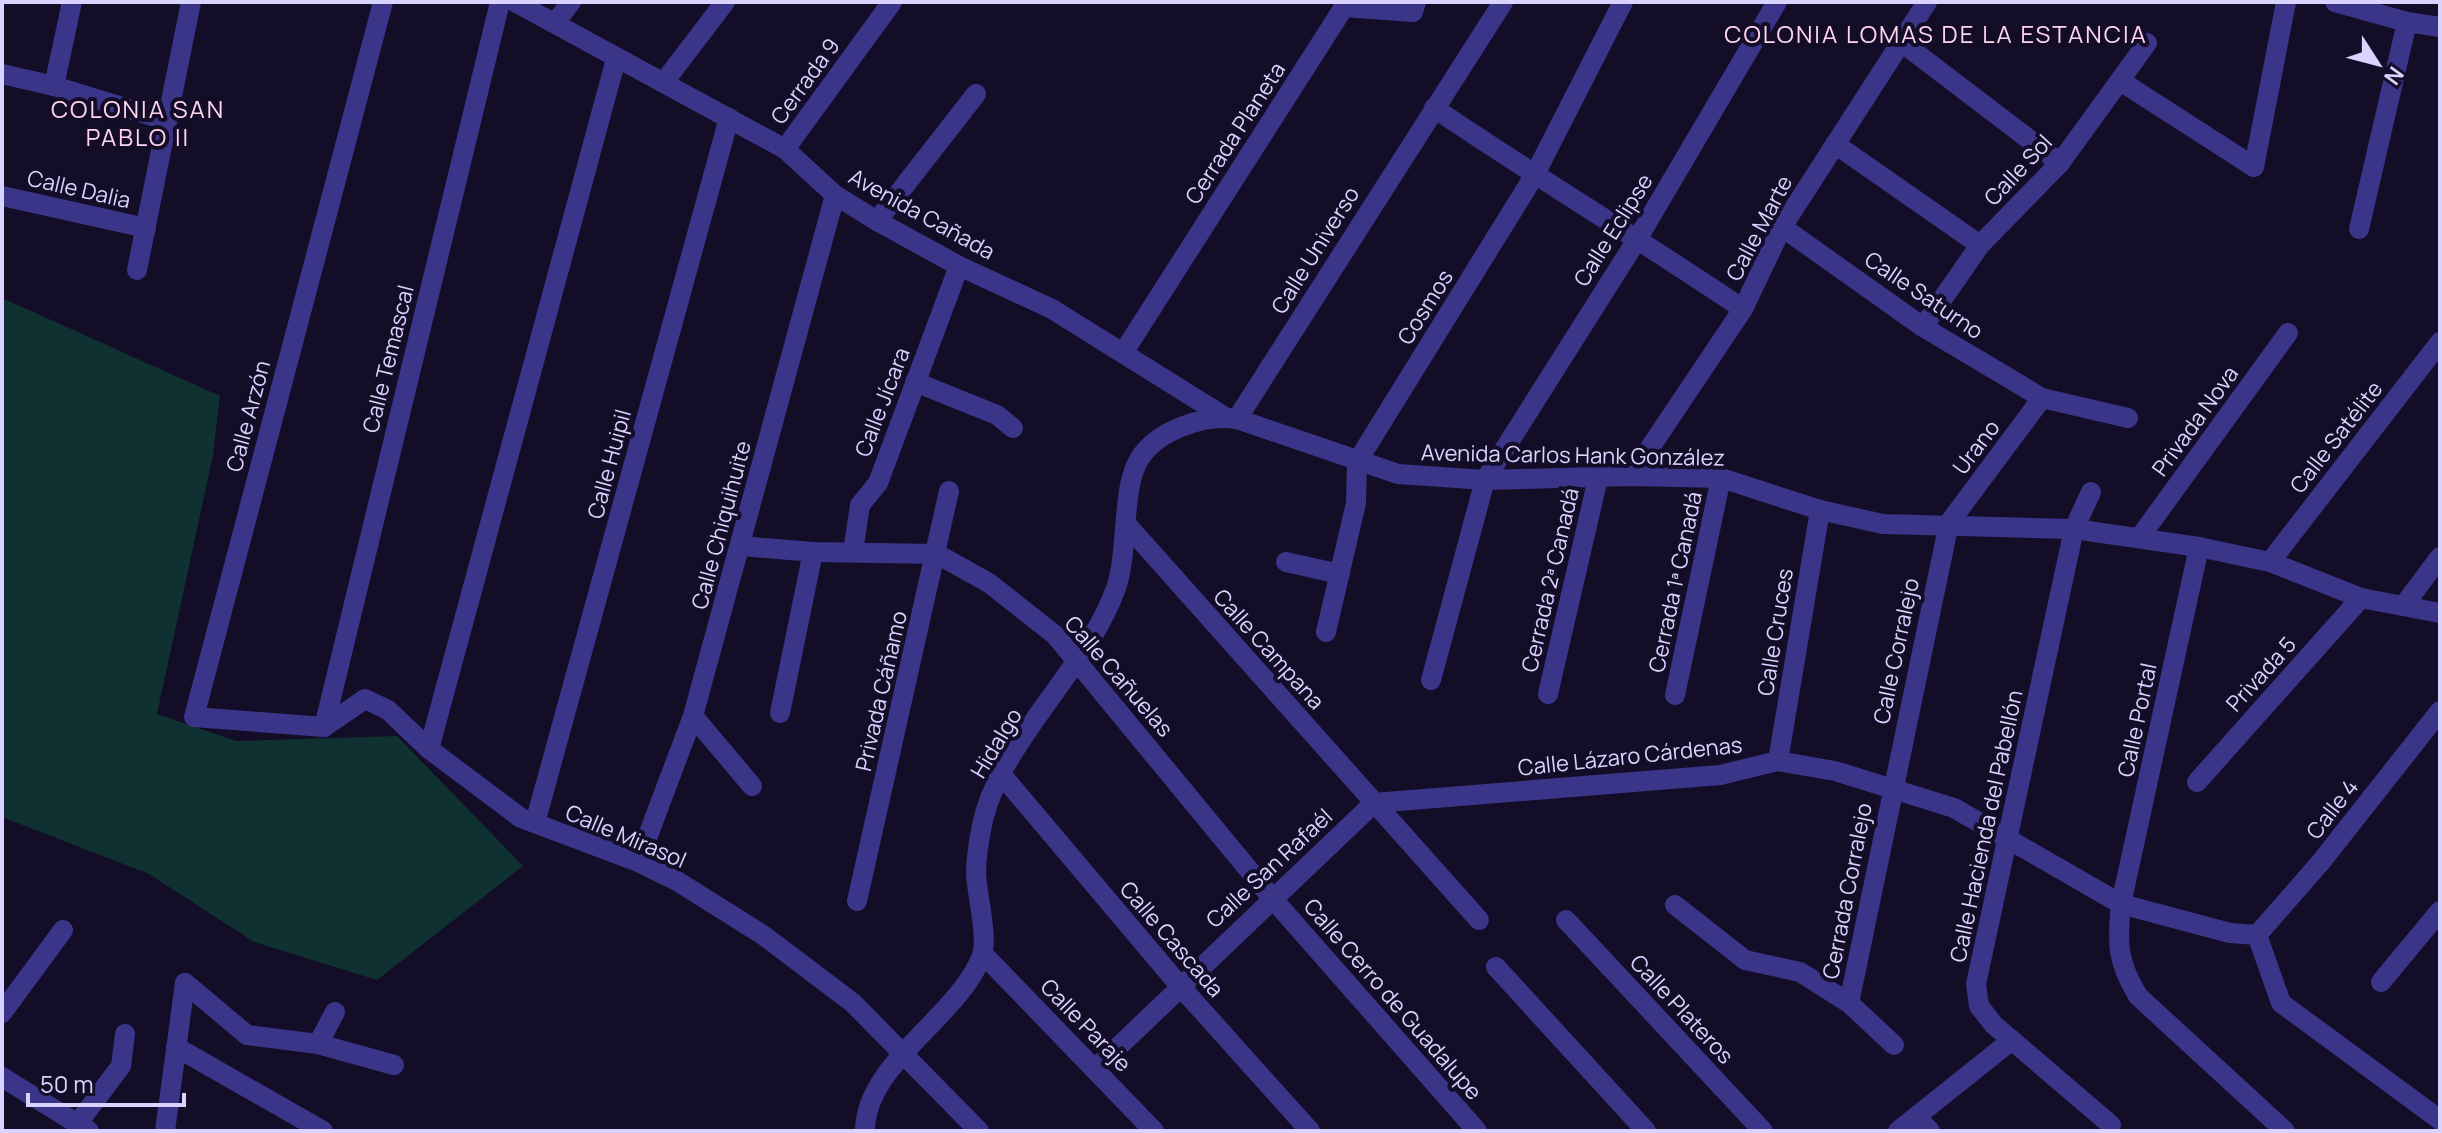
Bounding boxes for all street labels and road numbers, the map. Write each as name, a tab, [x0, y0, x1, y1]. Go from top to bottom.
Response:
street label: Cerrada 9	[764, 32, 846, 130]
street label: Cerrada Planeta	[1178, 56, 1292, 210]
street label: Calle Sol	[1977, 128, 2059, 212]
street label: Avenida Cañada	[844, 161, 1000, 267]
street label: Calle Dalia	[24, 163, 134, 215]
street label: Calle Eclipse	[1567, 168, 1660, 292]
street label: Calle Marte	[1719, 170, 1799, 286]
street label: Calle Universo	[1264, 181, 1366, 319]
street label: Calle Saturno	[1859, 244, 1989, 346]
street label: Cosmos	[1390, 264, 1460, 350]
street label: Calle Temascal	[355, 282, 421, 436]
street label: Calle Jícara	[847, 343, 917, 461]
street label: Calle Arzón	[219, 357, 277, 475]
street label: Privada Nova	[2145, 360, 2245, 482]
street label: Calle Satélite	[2283, 375, 2389, 499]
street label: Calle Huipil	[580, 406, 638, 522]
street label: Urano	[1946, 414, 2006, 480]
street label: Calle Chiquihuite	[684, 437, 758, 613]
street label: Avenida Carlos Hank González	[1421, 437, 1725, 473]
street label: Cerrada 2ª Canadá	[1514, 485, 1586, 675]
street label: Cerrada 1ª Canadá	[1641, 489, 1709, 675]
street label: Calle Cruces	[1750, 566, 1800, 698]
street label: Calle Corralejo	[1866, 575, 1926, 727]
street label: Calle Campana	[1207, 582, 1331, 716]
street label: Privada Cáñamo	[848, 608, 914, 774]
street label: Calle Cañuelas	[1058, 609, 1180, 743]
street label: Privada 5	[2219, 630, 2303, 718]
street label: Calle Portal	[2110, 660, 2164, 780]
street label: Calle Hacienda del Pabellón	[1942, 687, 2030, 965]
street label: Hidalgo	[963, 702, 1029, 784]
street label: Calle Lázaro Cárdenas	[1516, 729, 1744, 783]
street label: Calle 4	[2299, 773, 2365, 845]
street label: Calle Mirasol	[561, 797, 691, 875]
street label: Cerrada Corralejo	[1815, 800, 1879, 982]
street label: Calle San Rafaél	[1199, 802, 1339, 934]
street label: Calle Cascada	[1113, 875, 1231, 1003]
street label: Calle Cerro de Guadalupe	[1297, 892, 1489, 1106]
street label: Calle Plateros	[1623, 948, 1741, 1070]
street label: Calle Paraje	[1034, 972, 1138, 1078]

